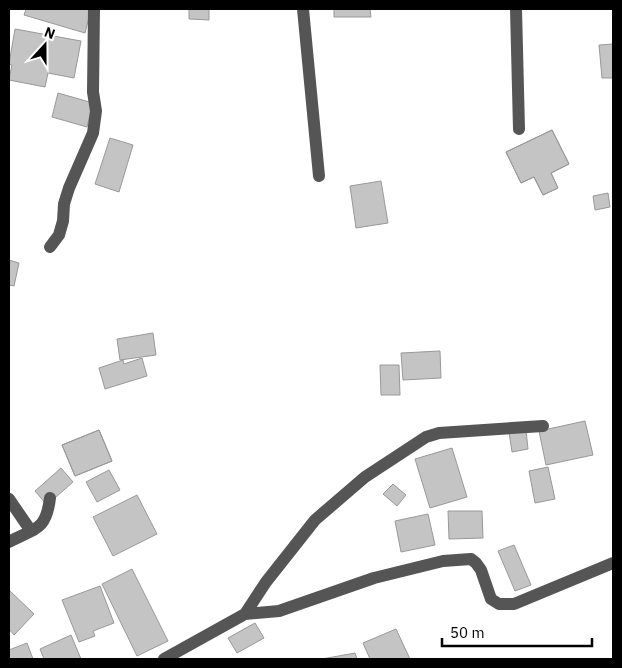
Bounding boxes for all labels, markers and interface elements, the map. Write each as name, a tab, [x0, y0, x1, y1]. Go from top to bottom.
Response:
north arrow	[20, 20, 70, 70]
text: N	[42, 23, 58, 43]
scale bar	[442, 616, 592, 648]
text: 50 m	[450, 623, 485, 642]

